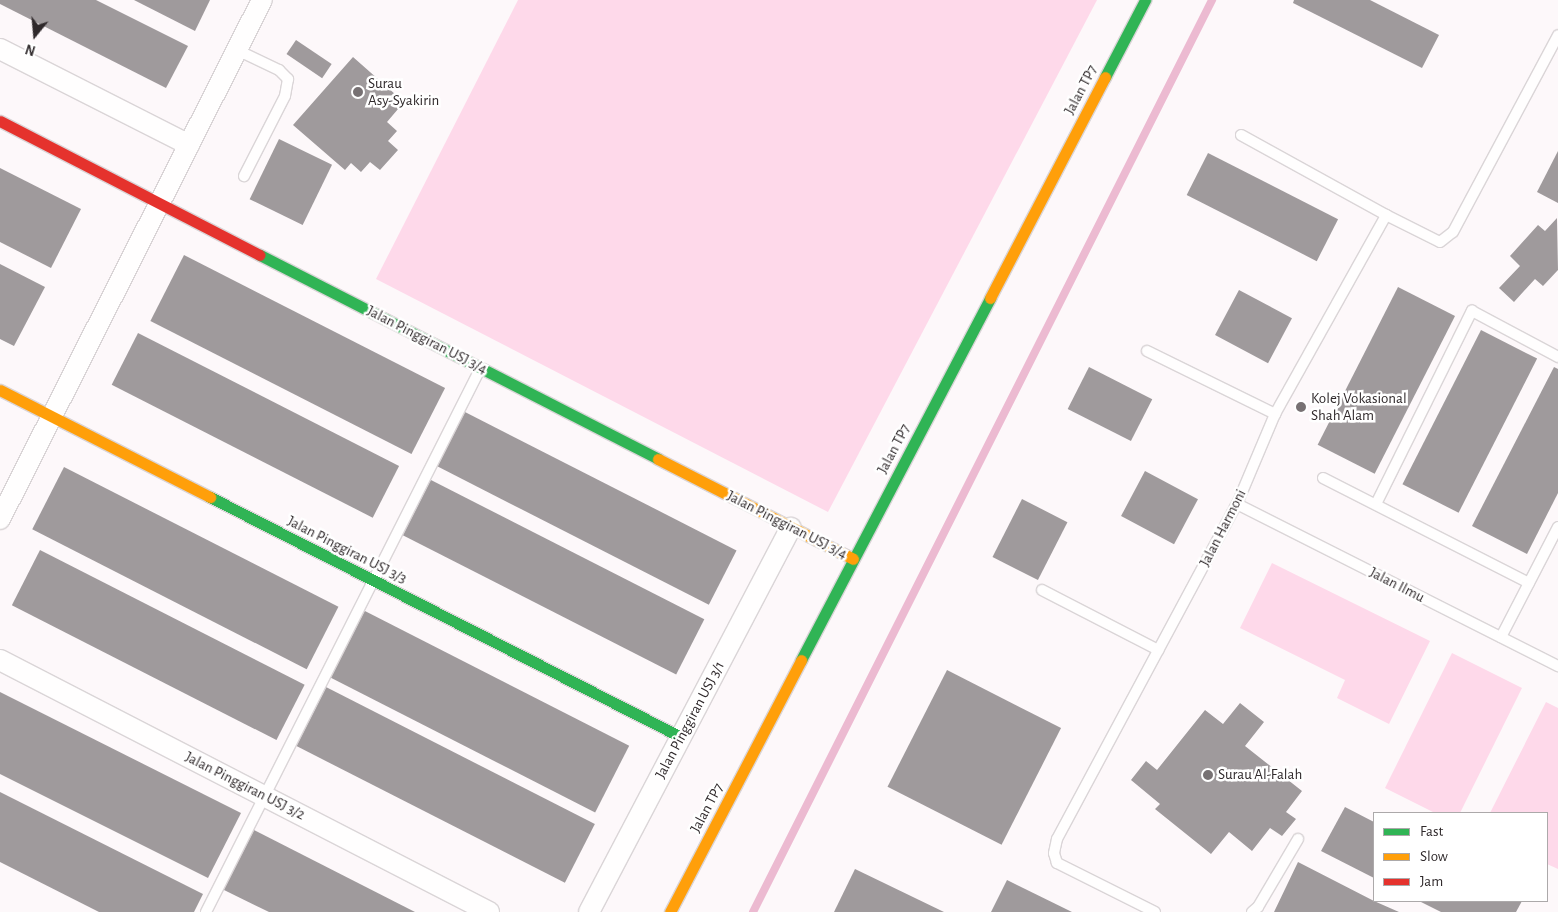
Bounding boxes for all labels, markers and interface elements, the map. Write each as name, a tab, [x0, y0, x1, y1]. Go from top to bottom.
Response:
north arrow	[10, 10, 60, 60]
text: N	[24, 41, 37, 57]
street label: Jalan TP7	[1061, 62, 1101, 118]
place label: Surau Asy-Syakirin	[368, 74, 439, 109]
marker: Surau Asy-Syakirin	[352, 86, 364, 98]
street label: Jalan Pinggiran USJ 3/4	[364, 302, 490, 378]
place label: Kolej Vokasional Shah Alam	[1311, 389, 1407, 424]
marker: Kolej Vokasional Shah Alam	[1295, 401, 1307, 413]
street label: Jalan TP7	[874, 421, 914, 477]
street label: Jalan Harmoni	[1196, 486, 1250, 570]
street label: Jalan Pinggiran USJ 3/4	[724, 487, 850, 563]
street label: Jalan Pinggiran USJ 3/3	[284, 512, 410, 588]
street label: Jalan Ilmu	[1366, 564, 1428, 606]
street label: Jalan Pinggiran USJ 3/1	[651, 658, 729, 782]
street label: Jalan Pinggiran USJ 3/2	[182, 748, 308, 824]
place label: Surau Al-Falah	[1218, 766, 1302, 784]
marker: Surau Al-Falah	[1202, 769, 1214, 781]
street label: Jalan TP7	[687, 780, 727, 836]
legend	[1373, 812, 1548, 902]
text: Fast	[1420, 824, 1443, 839]
text: Slow	[1420, 849, 1448, 864]
text: Jam	[1420, 874, 1443, 889]

